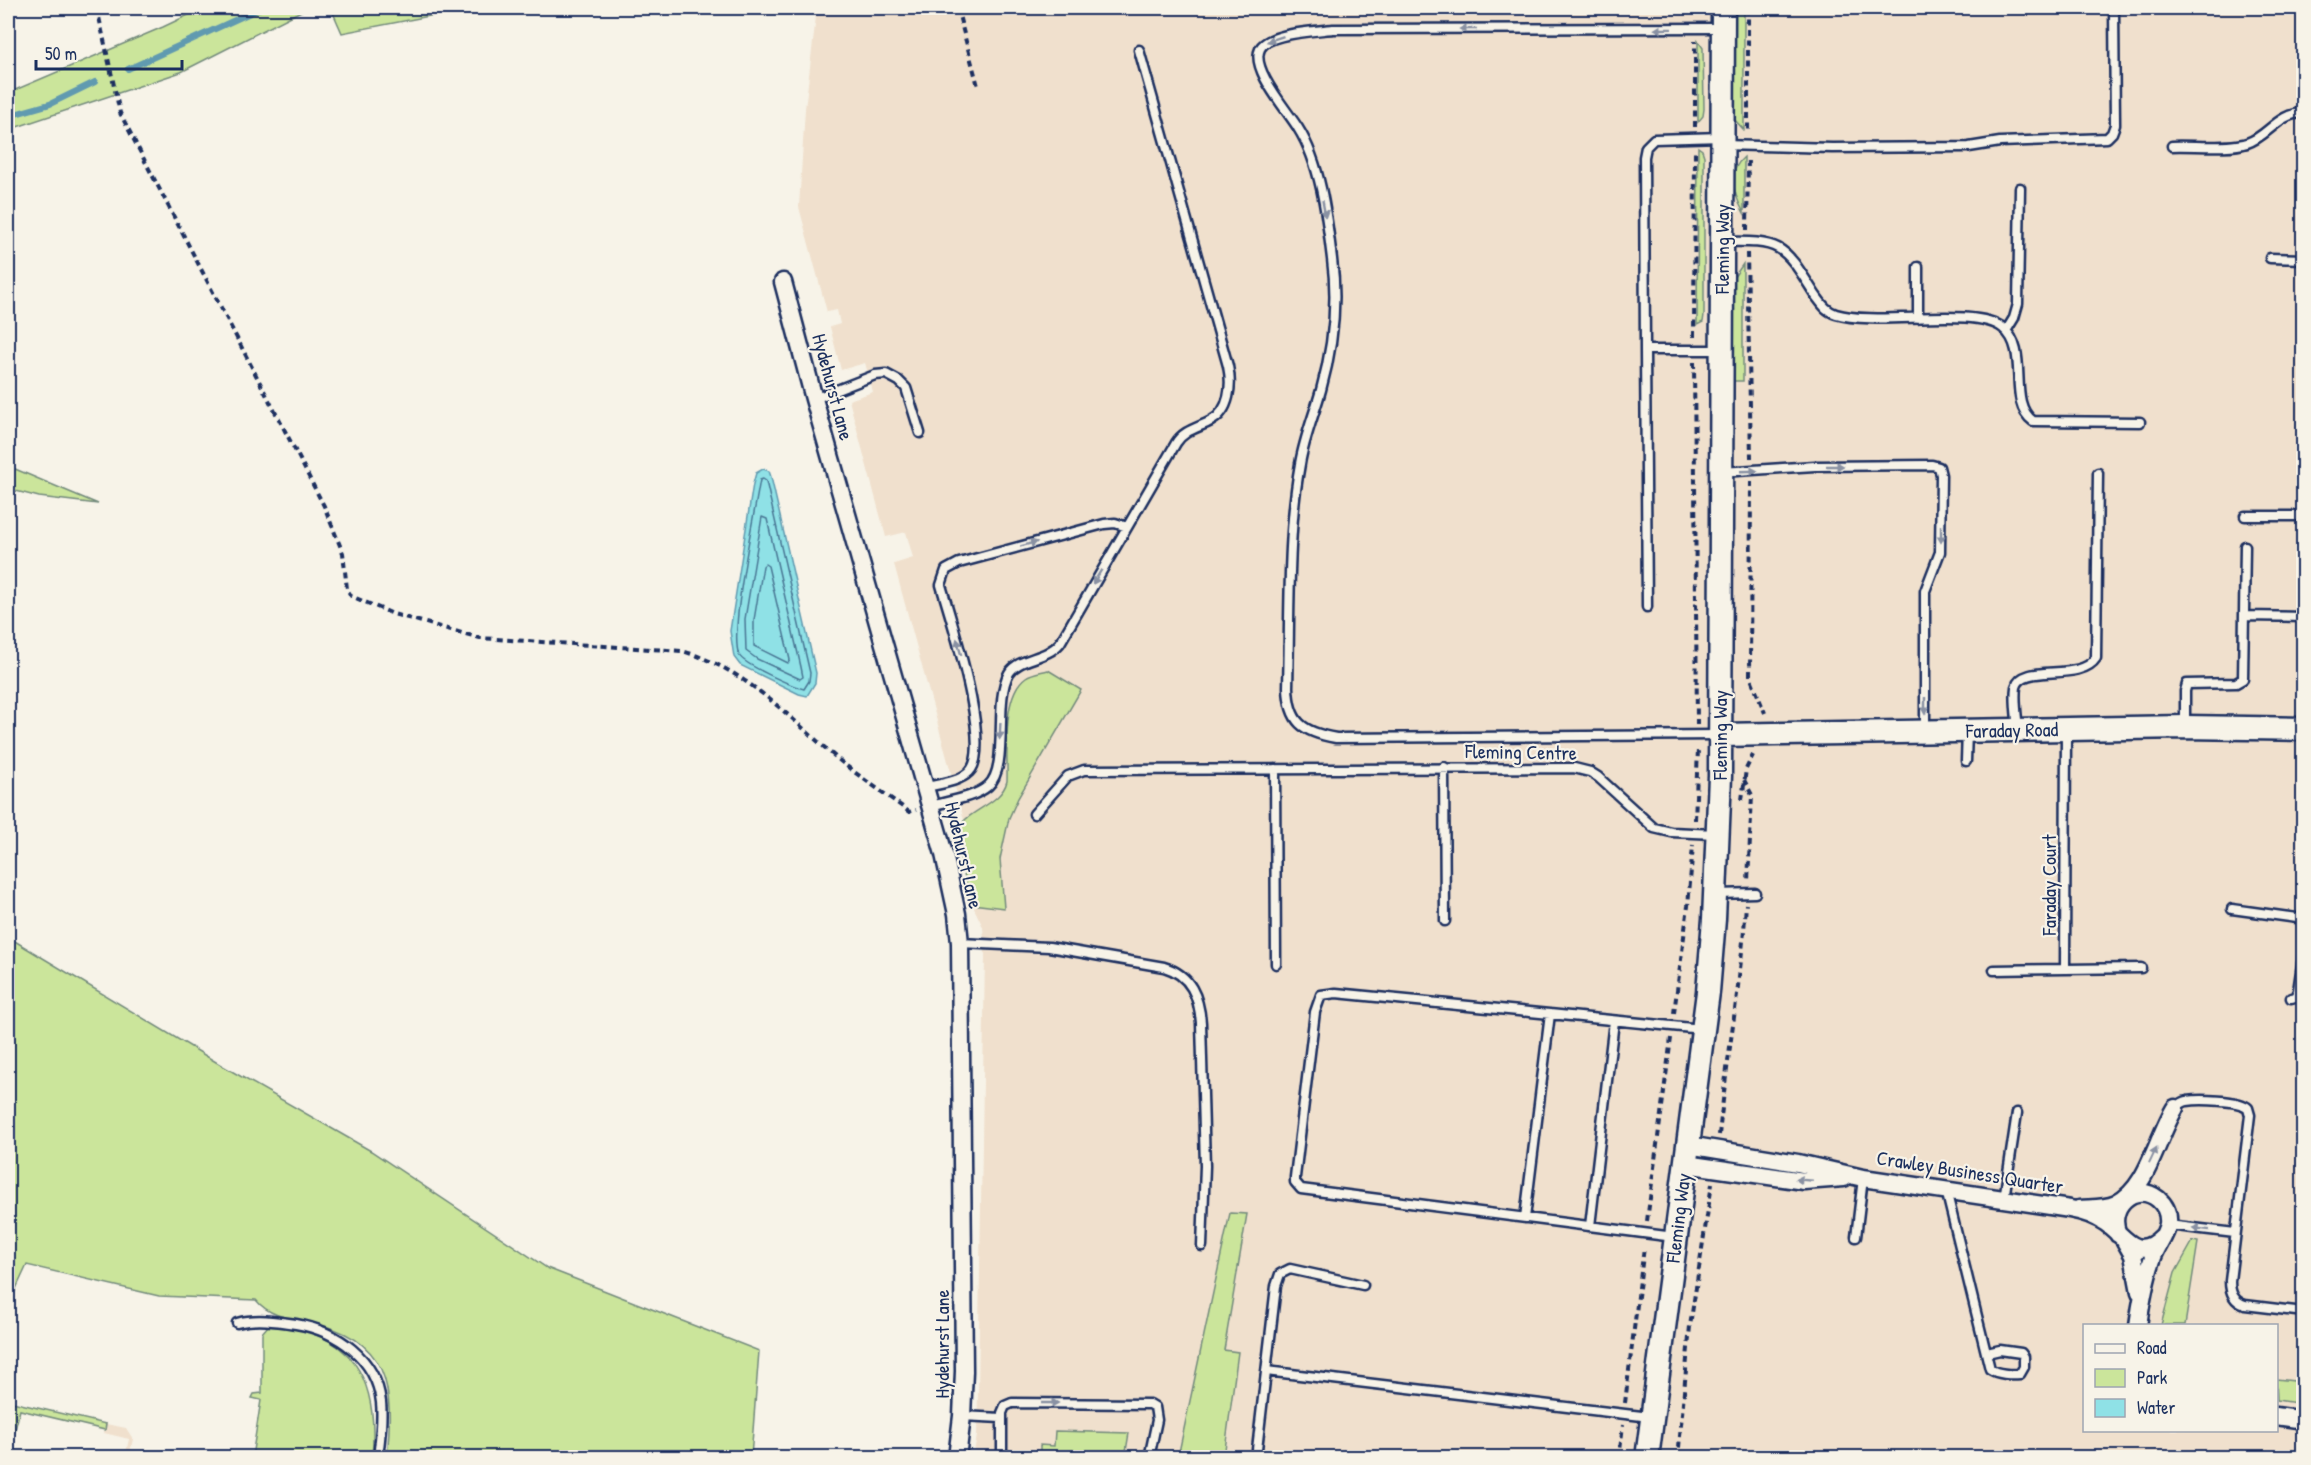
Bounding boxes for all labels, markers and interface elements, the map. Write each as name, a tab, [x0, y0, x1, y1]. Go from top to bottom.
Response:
one-way arrow	[1459, 24, 1478, 34]
one-way arrow	[1654, 24, 1673, 34]
scale bar	[36, 33, 182, 71]
one-way arrow	[1265, 35, 1283, 45]
text: 50 m	[45, 41, 77, 66]
one-way arrow	[1319, 200, 1328, 219]
street label: Fleming Way	[1708, 204, 1735, 295]
street label: Hydehurst Lane	[806, 331, 861, 443]
one-way arrow	[1825, 461, 1844, 471]
one-way arrow	[1739, 466, 1758, 475]
one-way arrow	[1936, 524, 1946, 543]
one-way arrow	[1020, 539, 1038, 548]
one-way arrow	[1091, 569, 1102, 585]
one-way arrow	[953, 638, 963, 656]
street label: Fleming Way	[1706, 690, 1733, 781]
one-way arrow	[1920, 697, 1930, 716]
street label: Faraday Road	[1965, 715, 2059, 744]
one-way arrow	[996, 721, 1005, 740]
street label: Fleming Centre	[1464, 737, 1577, 766]
street label: Hydehurst Lane	[939, 799, 990, 911]
street label: Faraday Court	[2035, 833, 2062, 937]
street label: Crawley Business Quarter	[1875, 1143, 2066, 1200]
one-way arrow	[2148, 1146, 2157, 1163]
street label: Fleming Way	[1658, 1172, 1696, 1265]
one-way arrow	[1795, 1175, 1814, 1185]
one-way arrow	[2192, 1224, 2211, 1234]
street label: Hydehurst Lane	[928, 1289, 955, 1399]
legend	[2083, 1324, 2278, 1432]
text: Road	[2137, 1335, 2167, 1360]
text: Park	[2137, 1365, 2168, 1390]
text: Water	[2137, 1395, 2175, 1420]
one-way arrow	[1041, 1398, 1060, 1408]

